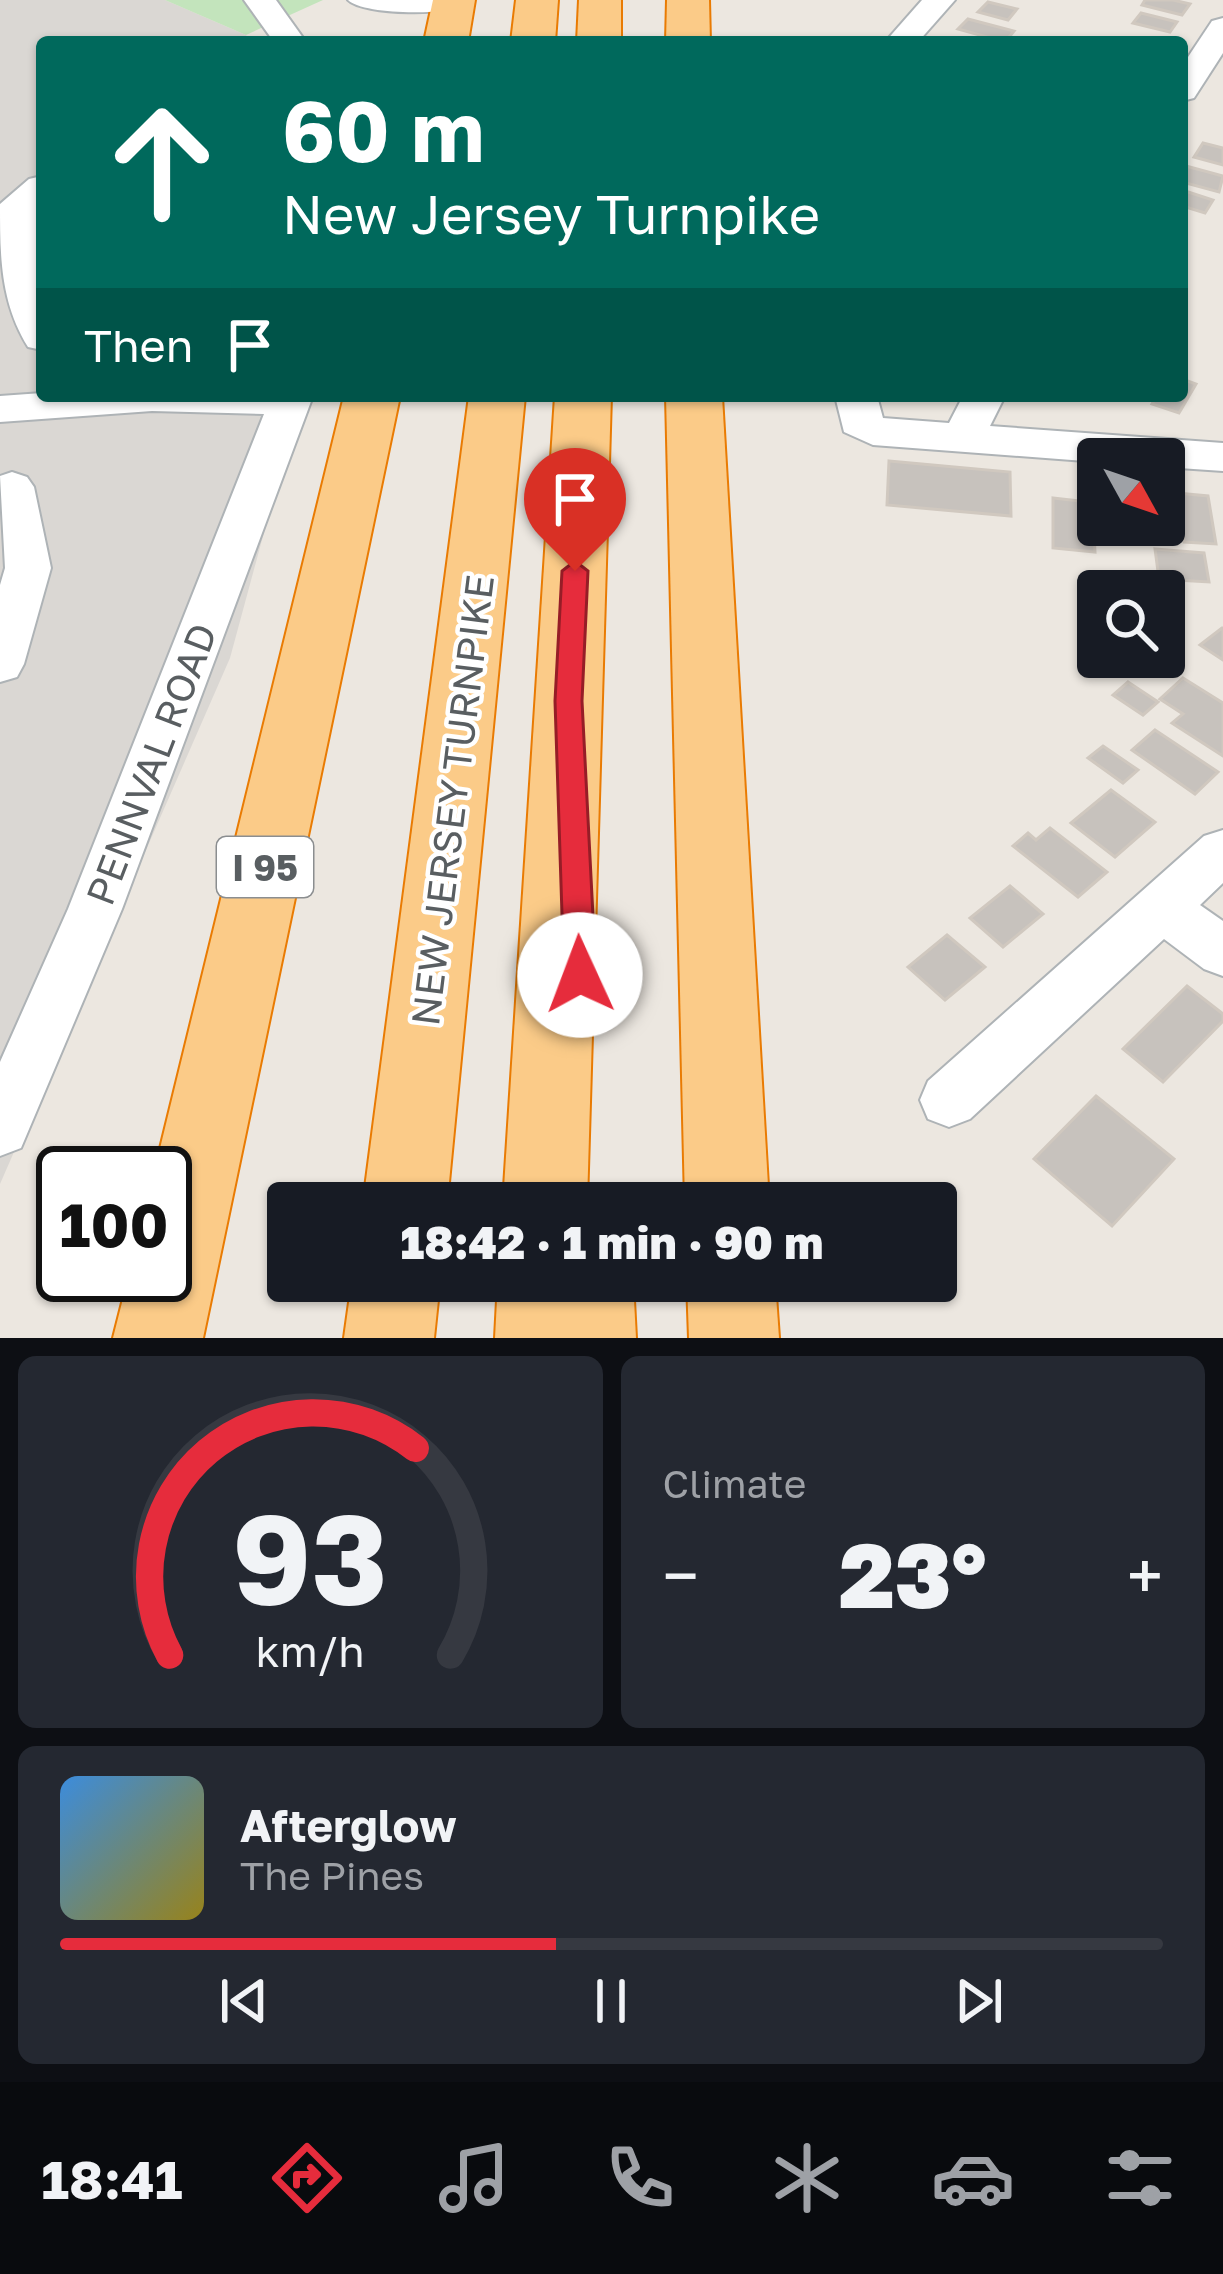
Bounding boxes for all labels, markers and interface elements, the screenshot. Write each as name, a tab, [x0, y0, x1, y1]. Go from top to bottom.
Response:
text: 60 m	[282, 80, 484, 180]
icon: ahead	[84, 84, 240, 240]
text: New Jersey Turnpike	[282, 181, 820, 246]
icon: arrive	[217, 312, 283, 378]
text: Then	[84, 318, 193, 372]
north arrow	[1077, 438, 1185, 546]
map controls	[1077, 438, 1185, 678]
pin	[524, 448, 626, 571]
icon: arrive	[542, 466, 608, 532]
button: search	[1077, 570, 1185, 678]
street label: NEW JERSEY TURNPIKE	[401, 572, 503, 1028]
street label: PENNVAL ROAD	[76, 617, 226, 911]
road number: I 95	[217, 837, 313, 897]
position arrow	[517, 912, 643, 1038]
speed limit sign: 100	[36, 1146, 192, 1302]
text: 18:42 · 1 min · 90 m	[401, 1215, 823, 1269]
text: Climate	[663, 1460, 806, 1507]
text: 93	[233, 1482, 388, 1631]
text: 23°	[839, 1520, 987, 1628]
text: −	[663, 1535, 699, 1615]
text: +	[1127, 1535, 1163, 1615]
text: km/h	[256, 1625, 365, 1676]
text: Afterglow	[240, 1798, 457, 1852]
text: The Pines	[240, 1852, 424, 1899]
icon: previous	[211, 1968, 277, 2034]
icon: pause	[578, 1968, 644, 2034]
icon: next	[946, 1968, 1012, 2034]
icon: directions	[265, 2136, 349, 2220]
icon: music	[432, 2136, 516, 2220]
icon: phone	[598, 2136, 682, 2220]
icon: climate	[765, 2136, 849, 2220]
icon: car	[931, 2136, 1015, 2220]
icon: filters	[1098, 2136, 1182, 2220]
text: 18:41	[41, 2146, 182, 2211]

